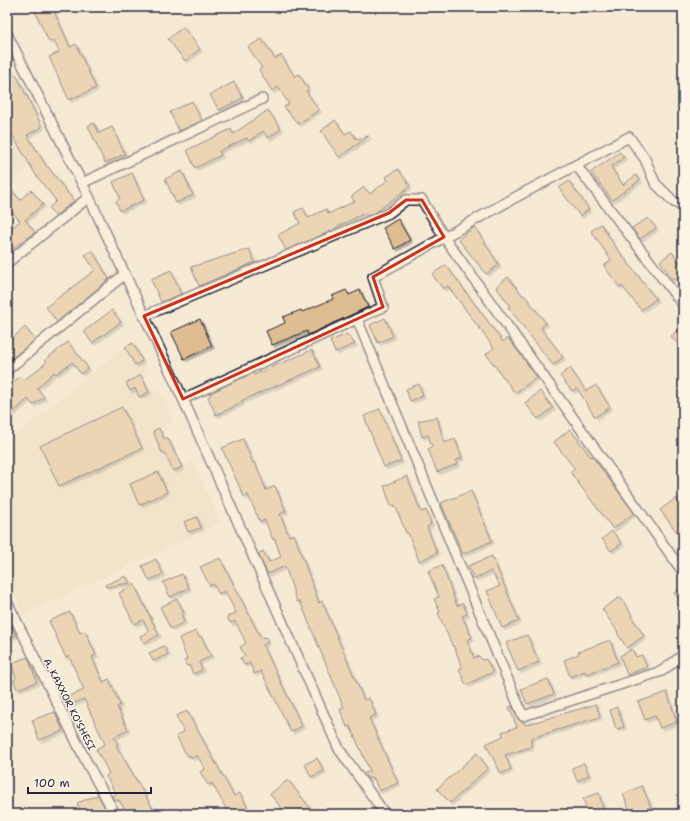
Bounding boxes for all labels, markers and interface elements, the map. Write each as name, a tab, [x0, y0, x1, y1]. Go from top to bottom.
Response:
street label: A. KAXXOR KO'SHESI	[41, 656, 99, 753]
scale bar	[28, 769, 151, 795]
text: 100 m	[34, 775, 70, 791]

